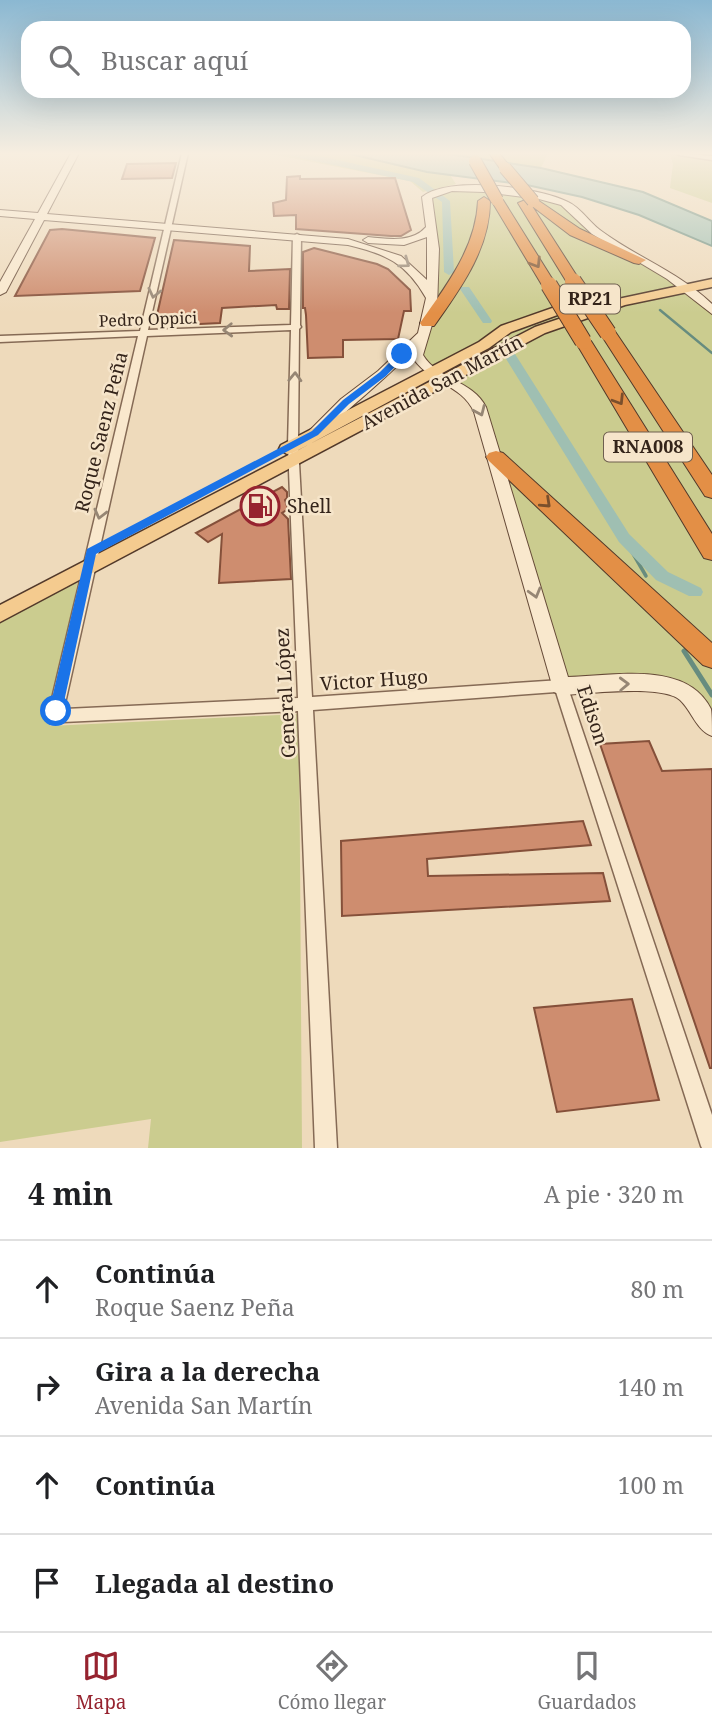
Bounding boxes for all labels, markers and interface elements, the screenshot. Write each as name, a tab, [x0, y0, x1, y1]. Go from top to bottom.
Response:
search box	[21, 21, 691, 98]
icon: search	[45, 41, 83, 79]
text: Buscar aquí	[101, 42, 248, 78]
one-way arrow	[398, 255, 410, 268]
one-way arrow	[527, 256, 540, 269]
road number: RP21	[560, 284, 620, 314]
one-way arrow	[148, 286, 162, 298]
street label: Pedro Oppici	[98, 306, 198, 332]
one-way arrow	[223, 323, 234, 338]
street label: Avenida San Martín	[357, 328, 527, 436]
route end	[386, 338, 417, 369]
street label: Roque Saenz Peña	[68, 349, 134, 515]
one-way arrow	[288, 371, 303, 382]
one-way arrow	[610, 392, 623, 405]
one-way arrow	[472, 404, 486, 416]
road number: RNA008	[604, 432, 692, 462]
fuel station icon: Shell	[239, 485, 281, 527]
place label: Shell	[287, 493, 331, 519]
one-way arrow	[538, 495, 551, 508]
one-way arrow	[94, 507, 108, 519]
one-way arrow	[526, 587, 541, 599]
street label: General López	[269, 627, 301, 759]
street label: Victor Hugo	[319, 663, 429, 697]
one-way arrow	[619, 676, 630, 691]
street label: Edison	[571, 682, 615, 748]
route start	[40, 695, 71, 726]
text: 4 min	[28, 1173, 113, 1214]
text: A pie · 320 m	[544, 1178, 684, 1210]
text: Continúa	[95, 1255, 216, 1291]
icon: ahead	[28, 1270, 66, 1308]
text: 80 m	[631, 1273, 684, 1305]
text: Roque Saenz Peña	[95, 1291, 295, 1323]
text: Gira a la derecha	[95, 1353, 320, 1389]
icon: right	[28, 1368, 66, 1406]
text: 140 m	[618, 1371, 684, 1403]
text: Avenida San Martín	[95, 1389, 313, 1421]
icon: ahead	[28, 1466, 66, 1504]
text: Continúa	[95, 1467, 216, 1503]
text: 100 m	[618, 1469, 684, 1501]
icon: arrive	[28, 1564, 66, 1602]
text: Llegada al destino	[95, 1565, 334, 1601]
tab: Mapa	[76, 1647, 127, 1715]
tab: Cómo llegar	[278, 1647, 386, 1715]
tab: Guardados	[537, 1647, 636, 1715]

